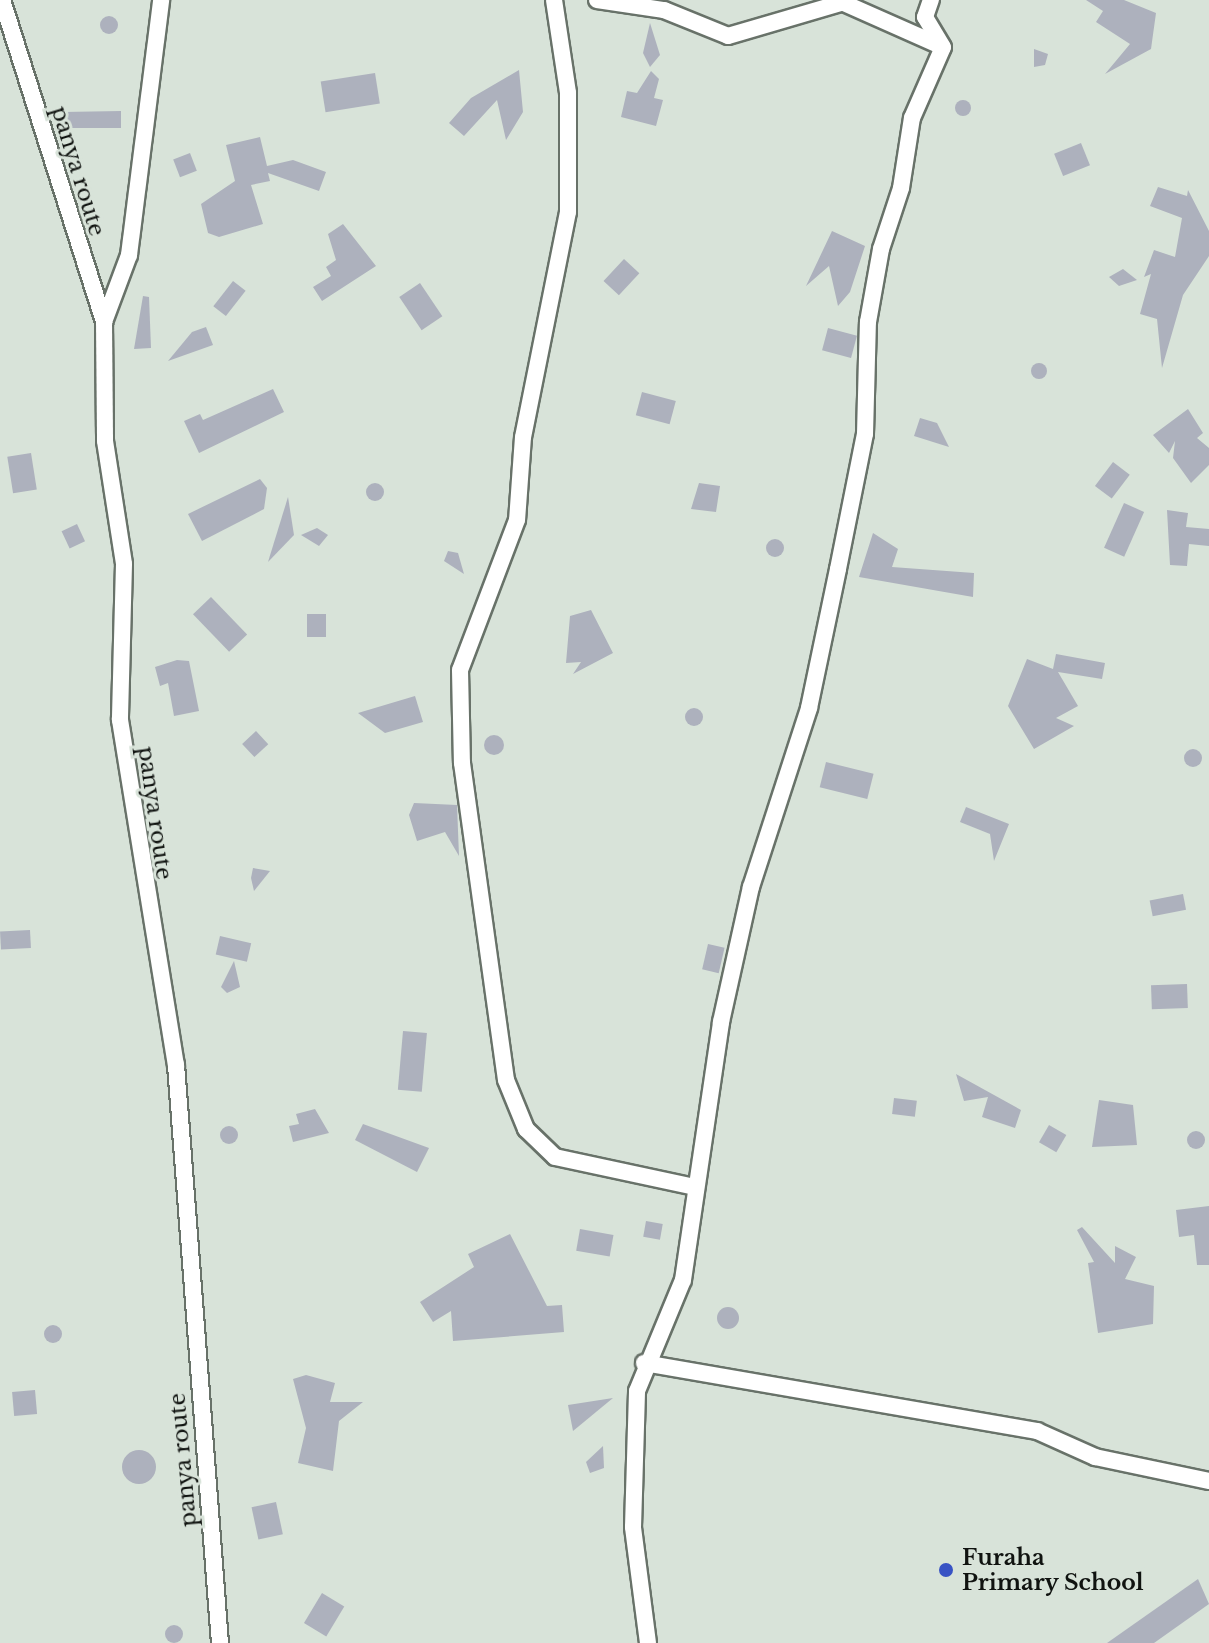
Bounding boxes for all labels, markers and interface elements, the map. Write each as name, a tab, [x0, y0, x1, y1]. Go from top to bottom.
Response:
street label: panya route	[46, 103, 110, 239]
street label: panya route	[133, 745, 177, 881]
street label: panya route	[164, 1392, 202, 1528]
place label: Furaha Primary School	[962, 1544, 1144, 1596]
marker: Furaha Primary School	[937, 1561, 955, 1579]

